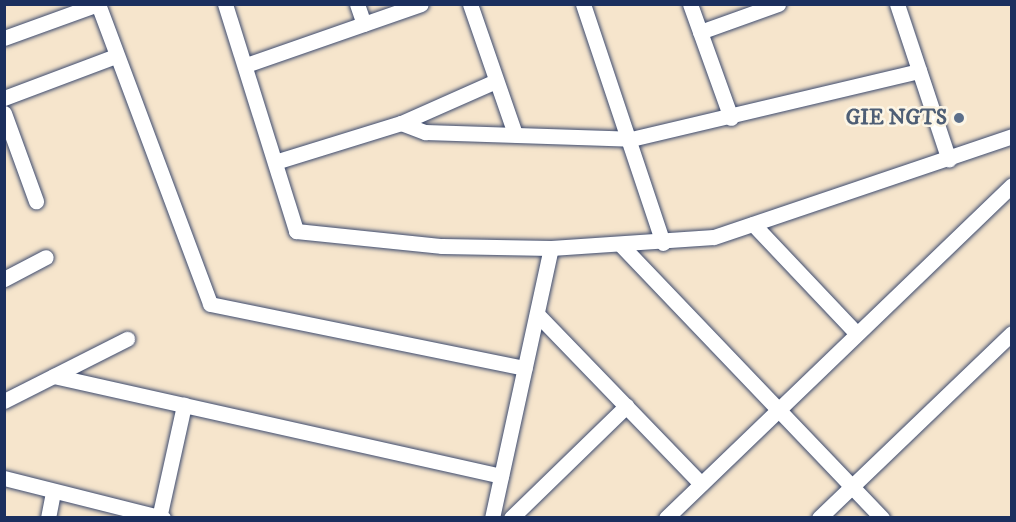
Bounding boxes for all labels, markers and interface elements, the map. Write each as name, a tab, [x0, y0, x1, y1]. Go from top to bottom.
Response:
place label: GIE NGTS	[846, 105, 947, 131]
marker: GIE NGTS	[952, 111, 966, 125]

